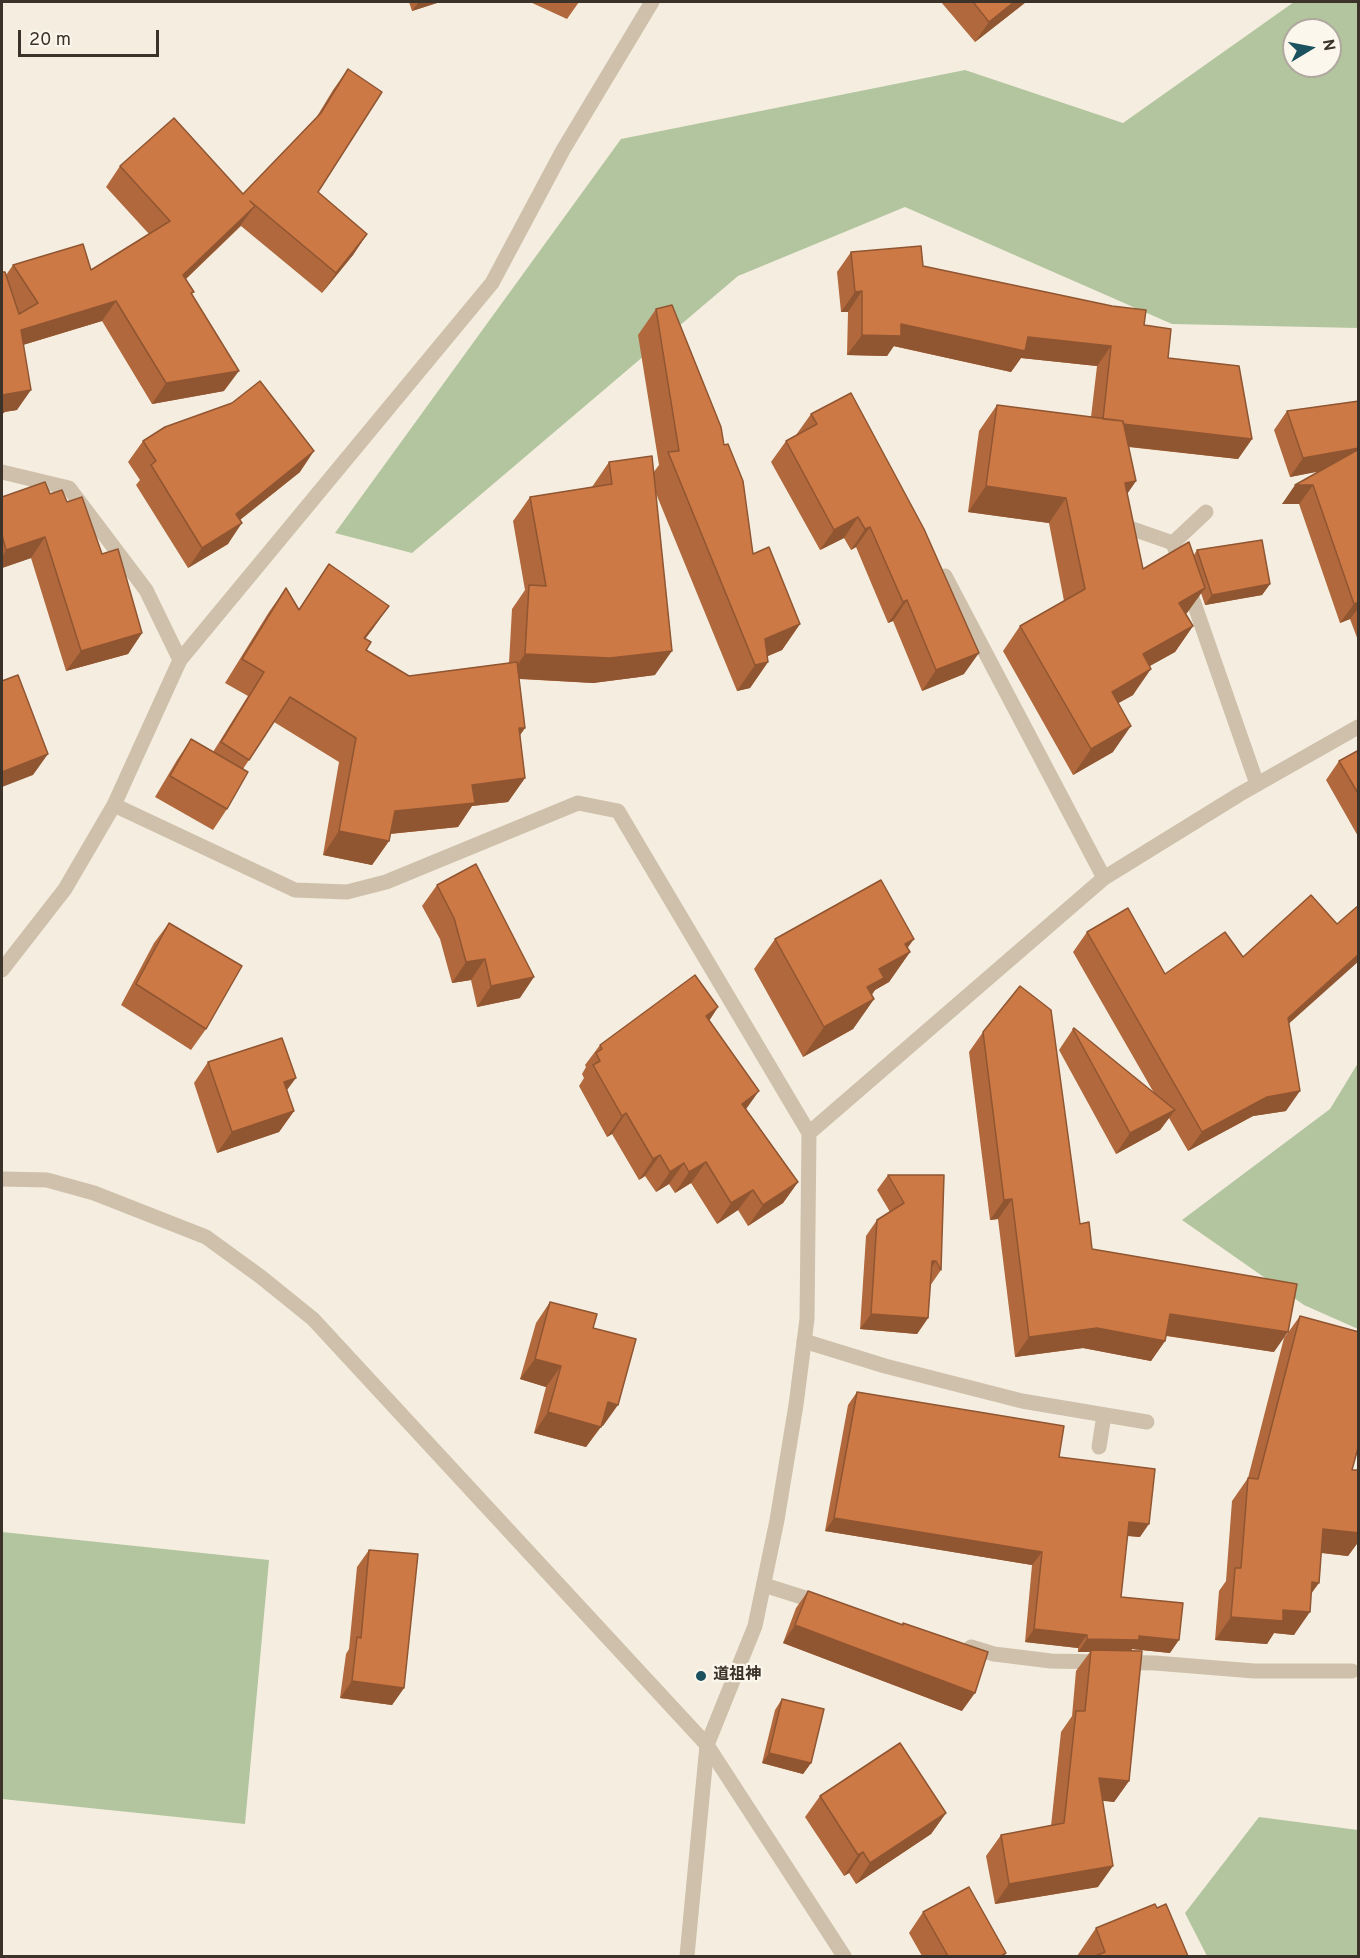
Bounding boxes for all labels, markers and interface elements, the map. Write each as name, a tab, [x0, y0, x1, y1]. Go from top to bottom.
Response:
scale bar	[21, 18, 162, 56]
north arrow	[1282, 18, 1342, 78]
text: 20 m	[29, 29, 71, 52]
text: N	[1317, 38, 1339, 53]
place label: 道祖神	[713, 1666, 761, 1686]
marker: 道祖神	[694, 1669, 708, 1683]

